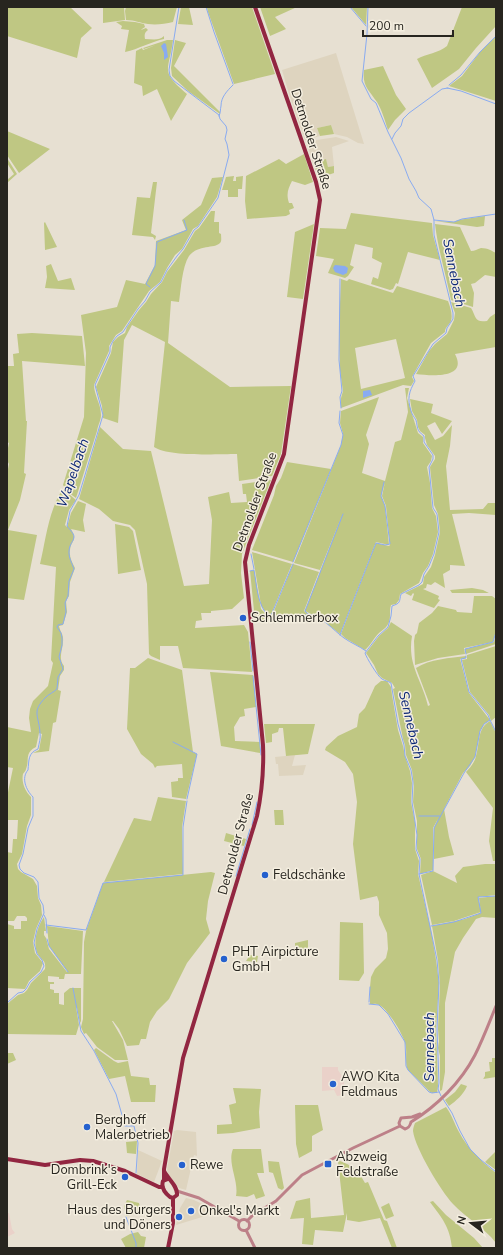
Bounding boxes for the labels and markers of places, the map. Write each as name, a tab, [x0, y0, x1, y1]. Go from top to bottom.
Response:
place label: Schlemmerbox	[251, 609, 339, 627]
marker: Schlemmerbox	[238, 613, 248, 623]
place label: Feldschänke	[273, 866, 345, 884]
marker: Feldschänke	[260, 870, 270, 880]
place label: PHT Airpicture GmbH	[232, 943, 318, 976]
marker: PHT Airpicture GmbH	[219, 954, 229, 964]
place label: AWO Kita Feldmaus	[341, 1068, 400, 1101]
marker: AWO Kita Feldmaus	[328, 1079, 338, 1089]
place label: Berghoff Malerbetrieb	[95, 1111, 170, 1144]
marker: Berghoff Malerbetrieb	[82, 1122, 92, 1132]
place label: Abzweig Feldstraße	[336, 1148, 398, 1181]
place label: Rewe	[190, 1156, 223, 1174]
marker: Abzweig Feldstraße	[323, 1159, 333, 1169]
marker: Rewe	[177, 1160, 187, 1170]
place label: Dombrink's Grill-Eck	[51, 1161, 117, 1194]
marker: Dombrink's Grill-Eck	[120, 1172, 130, 1182]
place label: Haus des Burgers und Döners	[67, 1201, 171, 1234]
place label: Onkel's Markt	[199, 1202, 279, 1220]
marker: Onkel's Markt	[186, 1206, 196, 1216]
marker: Haus des Burgers und Döners	[174, 1212, 184, 1222]

